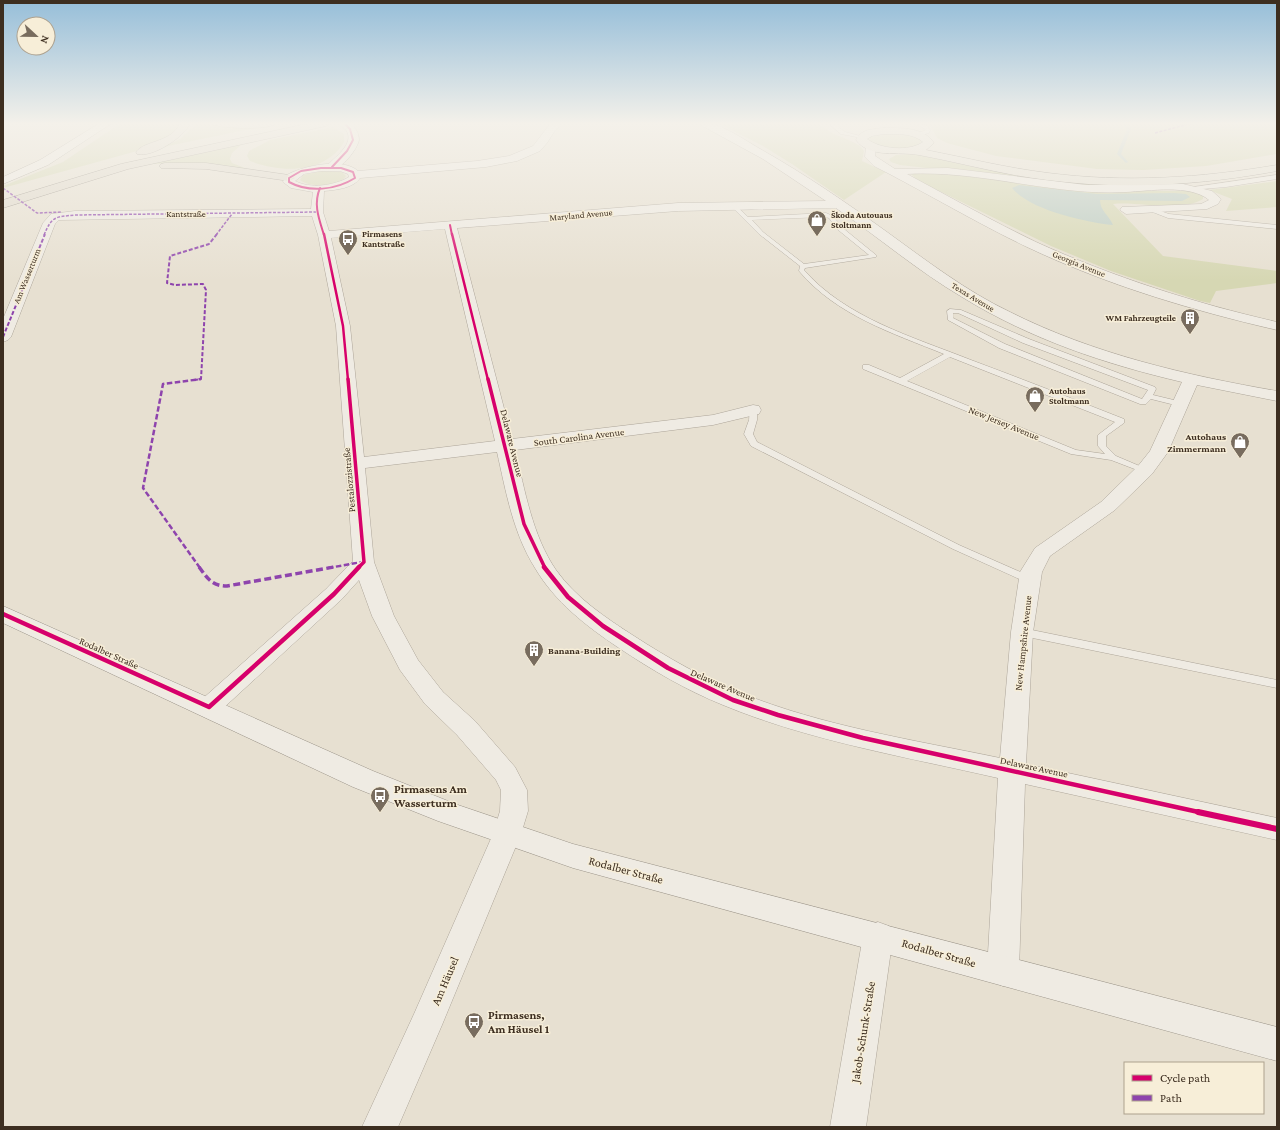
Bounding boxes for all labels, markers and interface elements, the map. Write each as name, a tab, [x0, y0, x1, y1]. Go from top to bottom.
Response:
north arrow	[16, 16, 56, 56]
text: N	[38, 34, 52, 46]
street label: Maryland Avenue	[549, 207, 613, 223]
street label: Kantstraße	[166, 209, 206, 219]
shop icon: Škoda Autouaus Stoltmann	[806, 209, 828, 237]
place label: Škoda Autouaus Stoltmann	[831, 210, 893, 230]
bus stop icon: Pirmasens Kantstraße	[337, 228, 359, 256]
place label: Pirmasens Kantstraße	[362, 229, 405, 249]
street label: Am Wasserturm	[11, 247, 43, 305]
street label: Georgia Avenue	[1051, 249, 1107, 279]
street label: Texas Avenue	[950, 280, 996, 314]
building icon: WM Fahrzeugteile	[1179, 307, 1201, 335]
place label: WM Fahrzeugteile	[1105, 313, 1176, 323]
shop icon: Autohaus Stoltmann	[1024, 385, 1046, 413]
place label: Autohaus Stoltmann	[1048, 386, 1090, 406]
street label: New Jersey Avenue	[967, 404, 1041, 442]
street label: Delaware Avenue	[498, 408, 526, 479]
street label: South Carolina Avenue	[533, 426, 625, 448]
place label: Autohaus Zimmermann	[1167, 431, 1226, 454]
shop icon: Autohaus Zimmermann	[1229, 431, 1251, 459]
street label: Pestalozzistraße	[341, 447, 357, 513]
street label: New Hampshire Avenue	[1013, 594, 1034, 691]
street label: Rodalber Straße	[78, 635, 141, 671]
building icon: Banana-Building	[523, 639, 545, 667]
place label: Banana-Building	[548, 645, 620, 656]
street label: Delaware Avenue	[689, 666, 758, 704]
street label: Delaware Avenue	[999, 754, 1070, 780]
place label: Pirmasens Am Wasserturm	[393, 782, 468, 810]
bus stop icon: Pirmasens Am Wasserturm	[369, 785, 391, 813]
street label: Rodalber Straße	[587, 853, 665, 887]
street label: Rodalber Straße	[900, 936, 978, 970]
street label: Am Häusel	[428, 954, 462, 1008]
street label: Jakob-Schunk-Straße	[848, 980, 878, 1085]
place label: Pirmasens, Am Häusel 1	[487, 1008, 550, 1036]
bus stop icon: Pirmasens, Am Häusel 1	[463, 1011, 485, 1039]
legend	[1124, 1062, 1264, 1114]
text: Cycle path	[1160, 1071, 1211, 1085]
text: Path	[1160, 1091, 1182, 1105]

